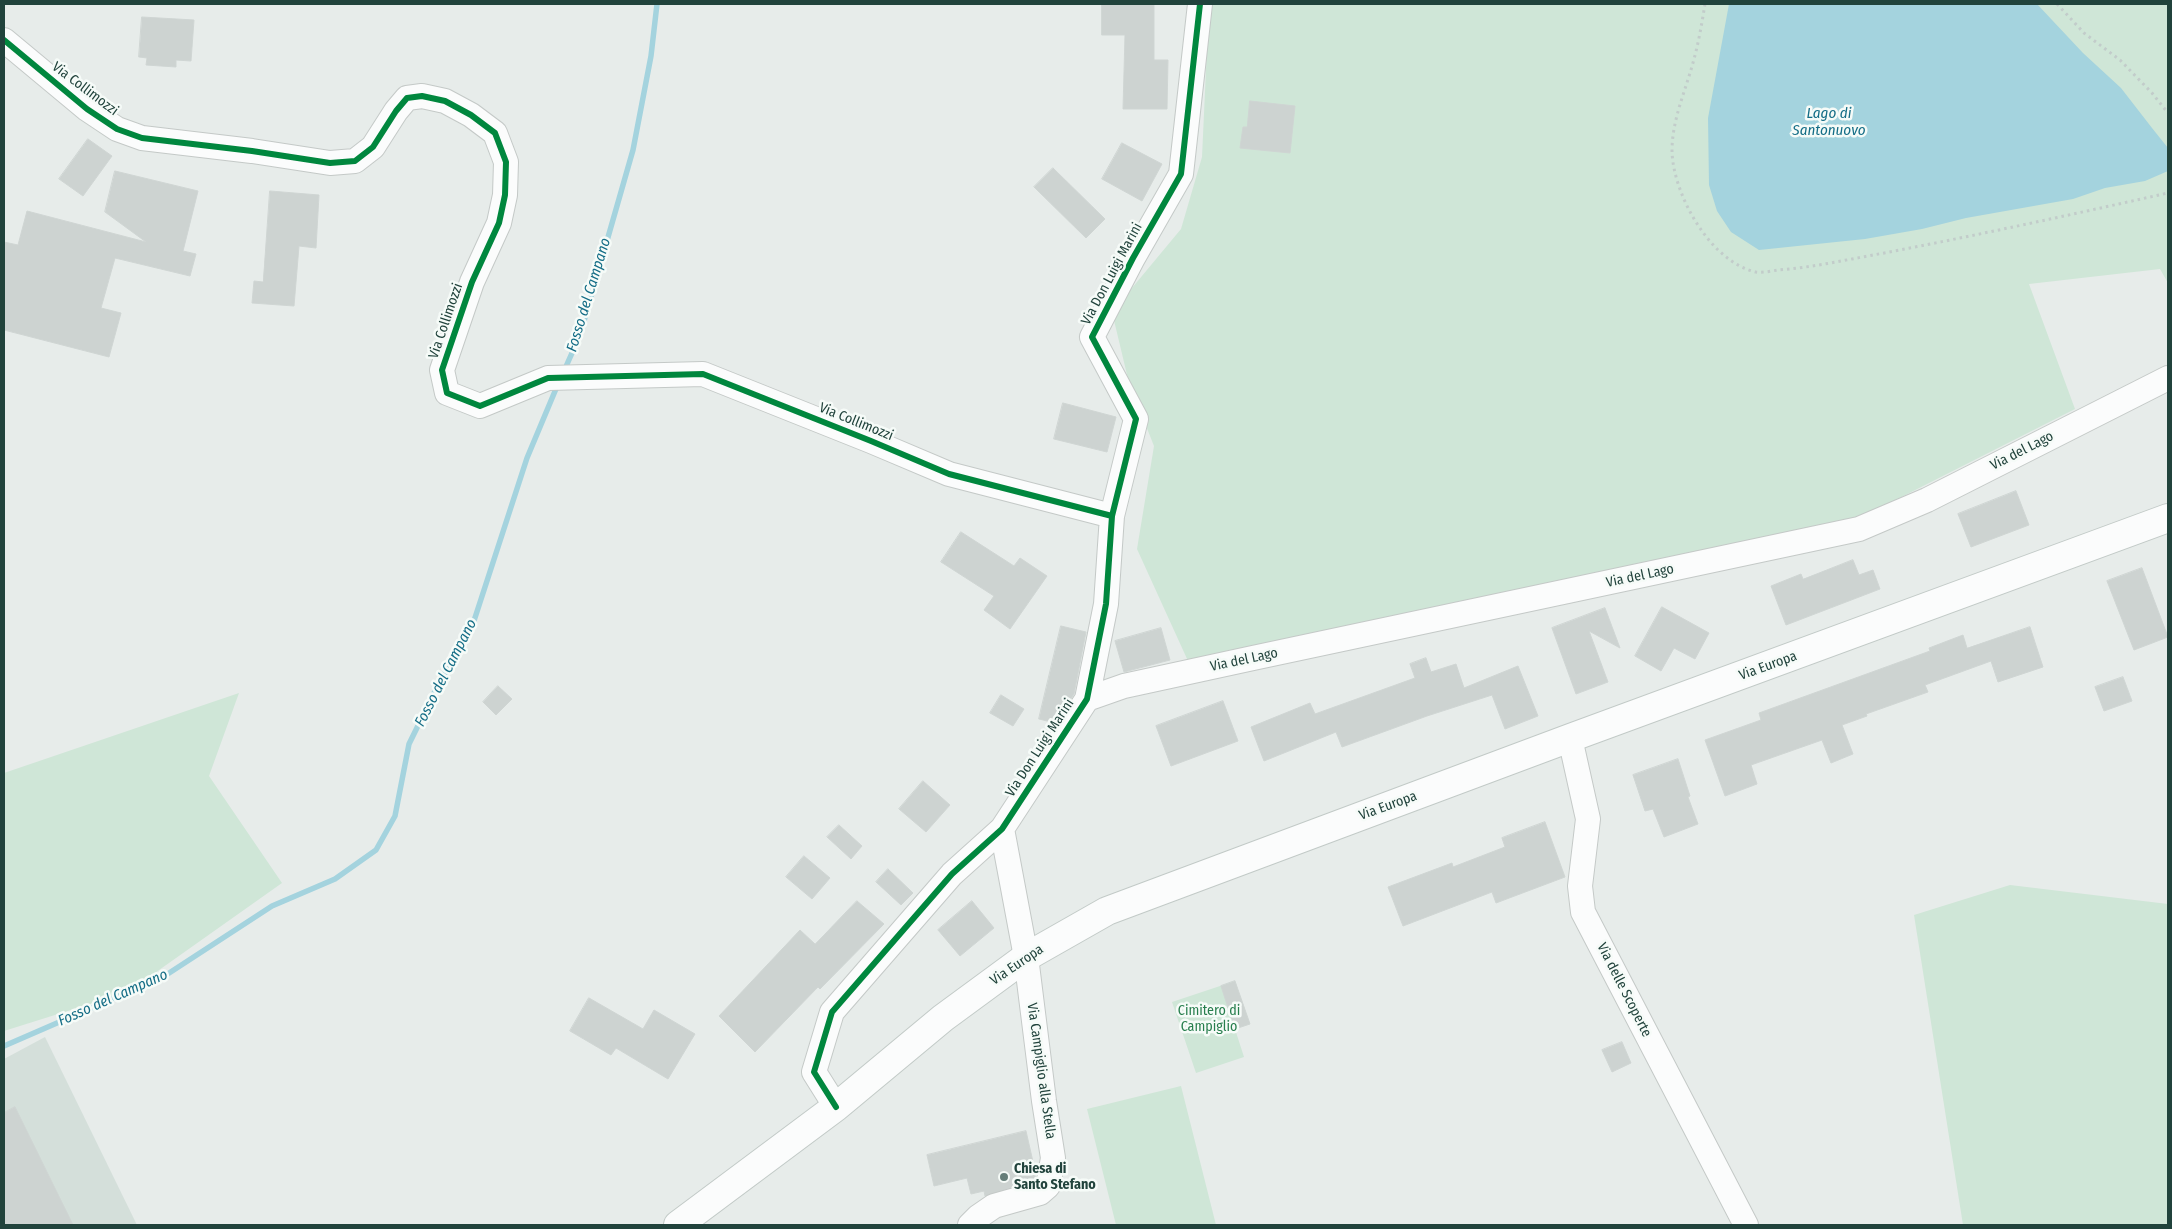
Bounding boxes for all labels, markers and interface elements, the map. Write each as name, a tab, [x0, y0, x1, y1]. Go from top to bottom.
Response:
street label: Via Collimozzi	[49, 59, 121, 119]
water label: Lago di Santonuovo	[1792, 105, 1866, 140]
street label: Via Don Luigi Marini	[1078, 220, 1146, 328]
water label: Fosso del Campano	[563, 236, 615, 354]
street label: Via Collimozzi	[425, 281, 467, 361]
street label: Via Collimozzi	[816, 400, 896, 444]
street label: Via del Lago	[1988, 428, 2056, 474]
street label: Via del Lago	[1605, 561, 1675, 591]
water label: Fosso del Campano	[411, 616, 481, 730]
street label: Via del Lago	[1209, 645, 1279, 675]
street label: Via Europa	[1737, 648, 1799, 684]
street label: Via Don Luigi Marini	[1002, 696, 1078, 800]
street label: Via Europa	[1357, 788, 1419, 824]
street label: Via delle Scoperte	[1593, 940, 1655, 1040]
street label: Via Europa	[987, 941, 1047, 989]
water label: Fosso del Campano	[55, 966, 171, 1030]
street label: Via Campiglio alla Stella	[1023, 1002, 1059, 1140]
park label: Cimitero di Campiglio	[1178, 1003, 1240, 1036]
place label: Chiesa di Santo Stefano	[1014, 1161, 1096, 1194]
marker: Chiesa di Santo Stefano	[998, 1171, 1010, 1183]

